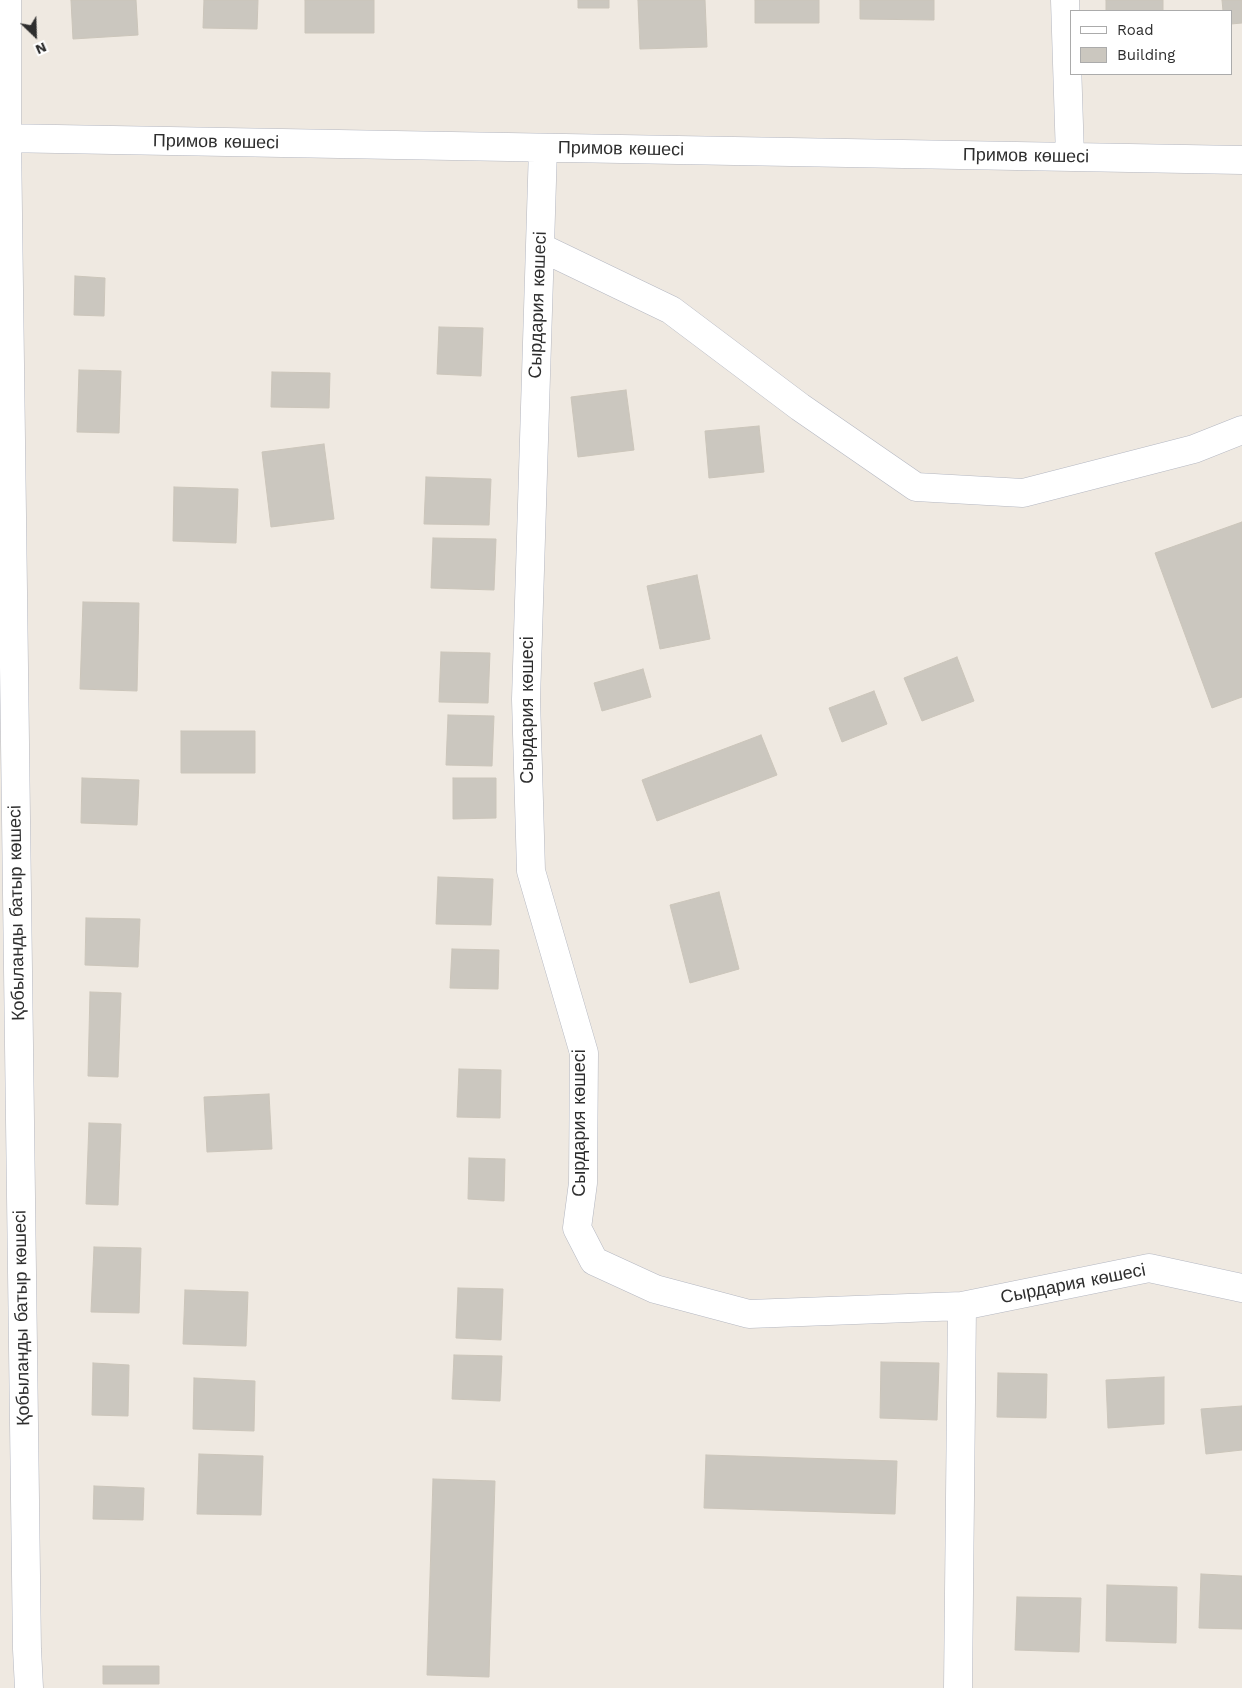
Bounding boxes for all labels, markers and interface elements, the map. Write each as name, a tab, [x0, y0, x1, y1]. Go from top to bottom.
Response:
north arrow	[10, 10, 60, 60]
legend	[1070, 10, 1232, 75]
text: Road	[1117, 21, 1154, 39]
text: N	[33, 39, 49, 58]
text: Building	[1117, 46, 1175, 64]
street label: Примов көшесі	[153, 130, 279, 154]
street label: Примов көшесі	[558, 137, 684, 161]
street label: Примов көшесі	[963, 144, 1089, 168]
street label: Сырдария көшесі	[525, 231, 551, 379]
street label: Сырдария көшесі	[517, 636, 539, 784]
street label: Қобыланды батыр көшесі	[4, 805, 30, 1021]
street label: Сырдария көшесі	[569, 1049, 591, 1197]
street label: Қобыланды батыр көшесі	[9, 1210, 35, 1426]
street label: Сырдария көшесі	[999, 1259, 1147, 1309]

